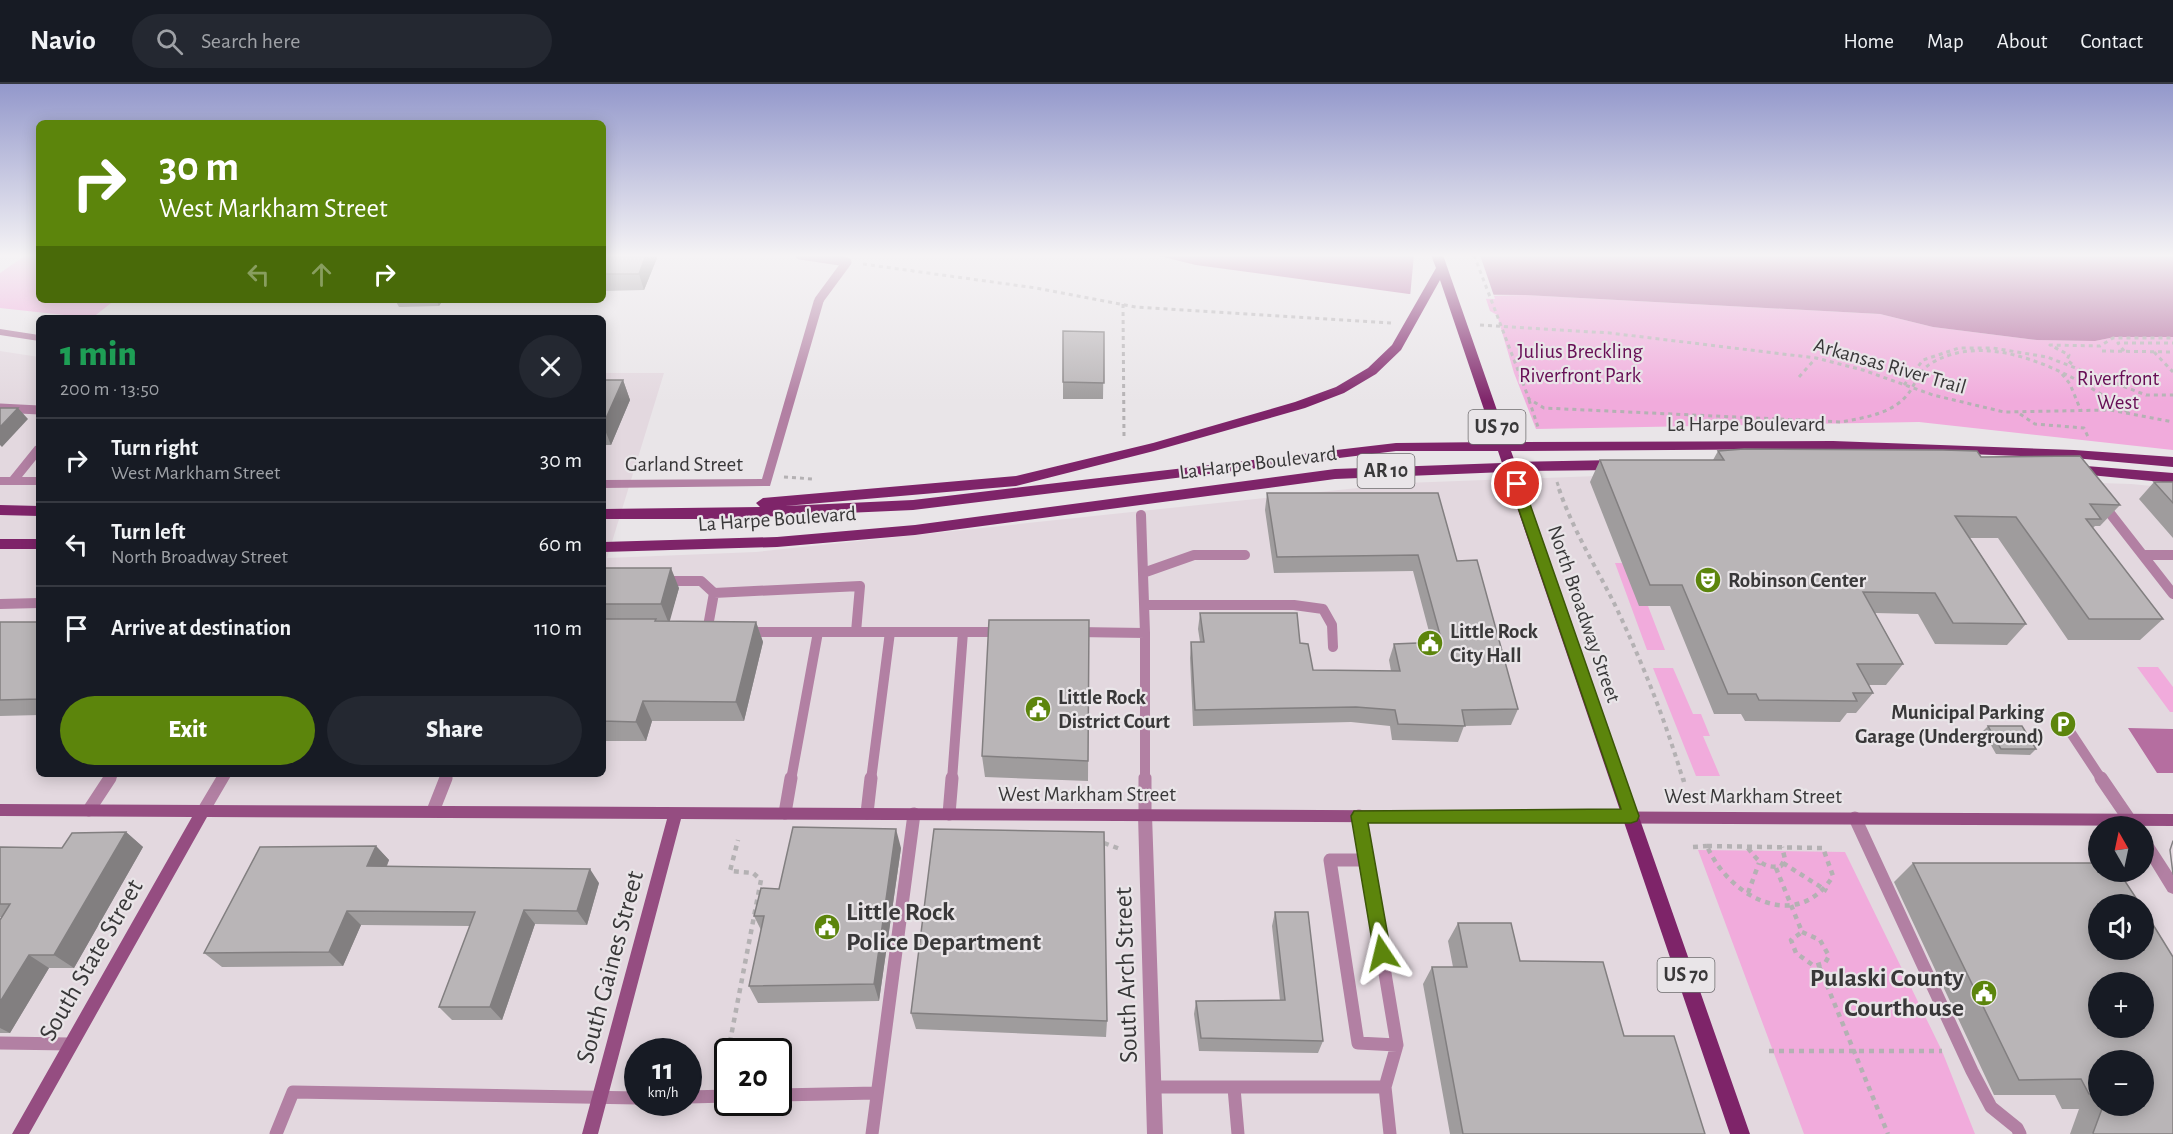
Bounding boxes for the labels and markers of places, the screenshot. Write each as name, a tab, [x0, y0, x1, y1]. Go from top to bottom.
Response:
pin	[1491, 458, 1542, 509]
theatre icon: Robinson Center	[1693, 565, 1723, 595]
place label: Robinson Center	[1728, 570, 1867, 591]
place label: Little Rock City Hall	[1450, 621, 1538, 666]
public building icon: Little Rock City Hall	[1415, 628, 1445, 658]
place label: Little Rock District Court	[1058, 687, 1170, 732]
public building icon: Little Rock District Court	[1023, 694, 1053, 724]
place label: Municipal Parking Garage (Underground)	[1855, 702, 2044, 747]
parking icon: Municipal Parking Garage (Underground)	[2048, 709, 2078, 739]
place label: Little Rock Police Department	[846, 899, 1041, 955]
public building icon: Little Rock Police Department	[812, 912, 842, 942]
place label: Pulaski County Courthouse	[1810, 965, 1964, 1021]
public building icon: Pulaski County Courthouse	[1969, 978, 1999, 1008]

